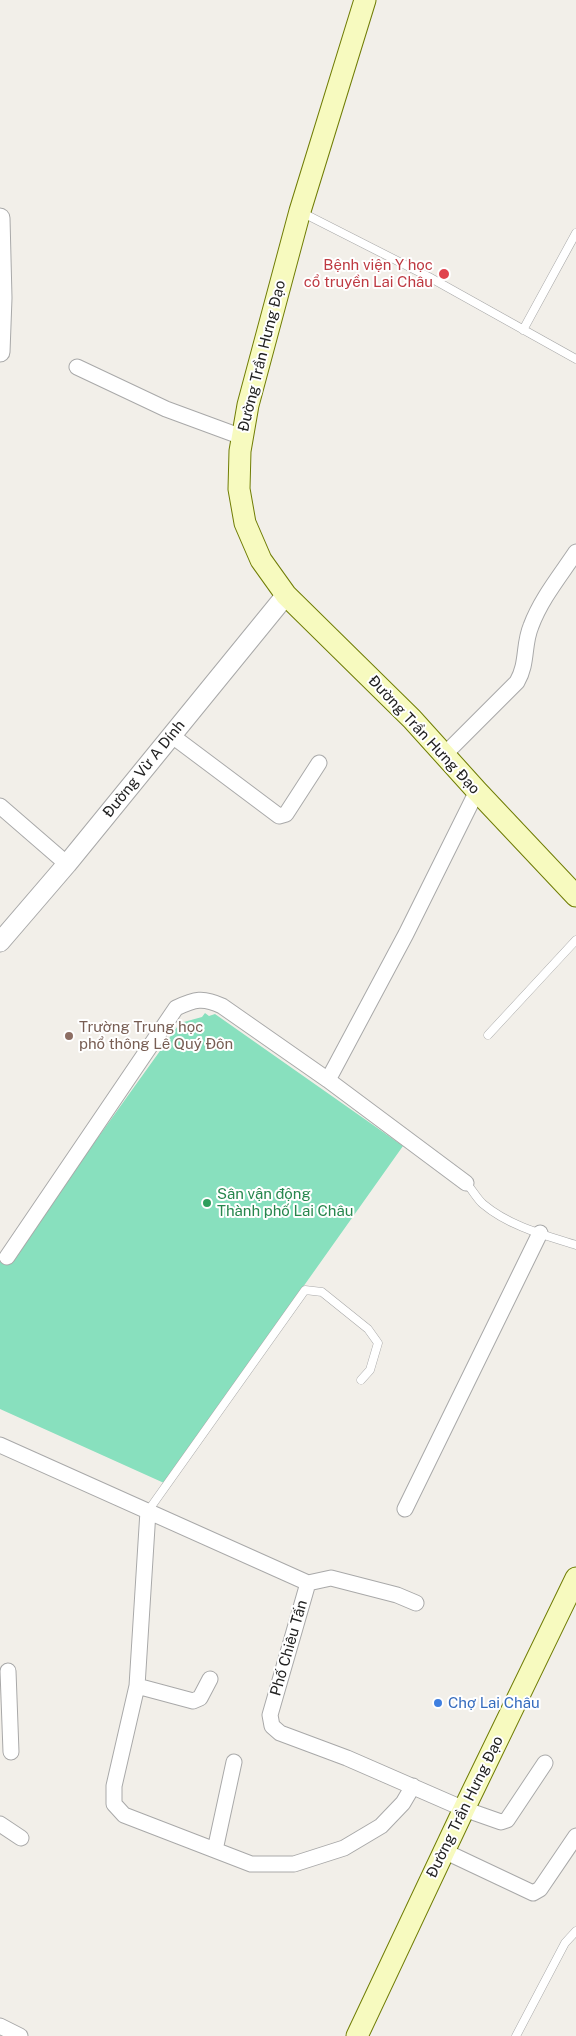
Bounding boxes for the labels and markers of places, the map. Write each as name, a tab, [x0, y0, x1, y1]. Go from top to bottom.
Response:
place label: Bệnh viện Y học cổ truyền Lai Châu	[304, 256, 433, 291]
marker: Bệnh viện Y học cổ truyền Lai Châu	[437, 267, 451, 281]
place label: Trường Trung học phổ thông Lê Quý Đôn	[79, 1018, 233, 1053]
marker: Trường Trung học phổ thông Lê Quý Đôn	[63, 1030, 75, 1042]
place label: Sân vận động Thành phố Lai Châu	[217, 1185, 353, 1220]
marker: Sân vận động Thành phố Lai Châu	[201, 1197, 213, 1209]
place label: Chợ Lai Châu	[448, 1694, 540, 1712]
marker: Chợ Lai Châu	[432, 1697, 444, 1709]

